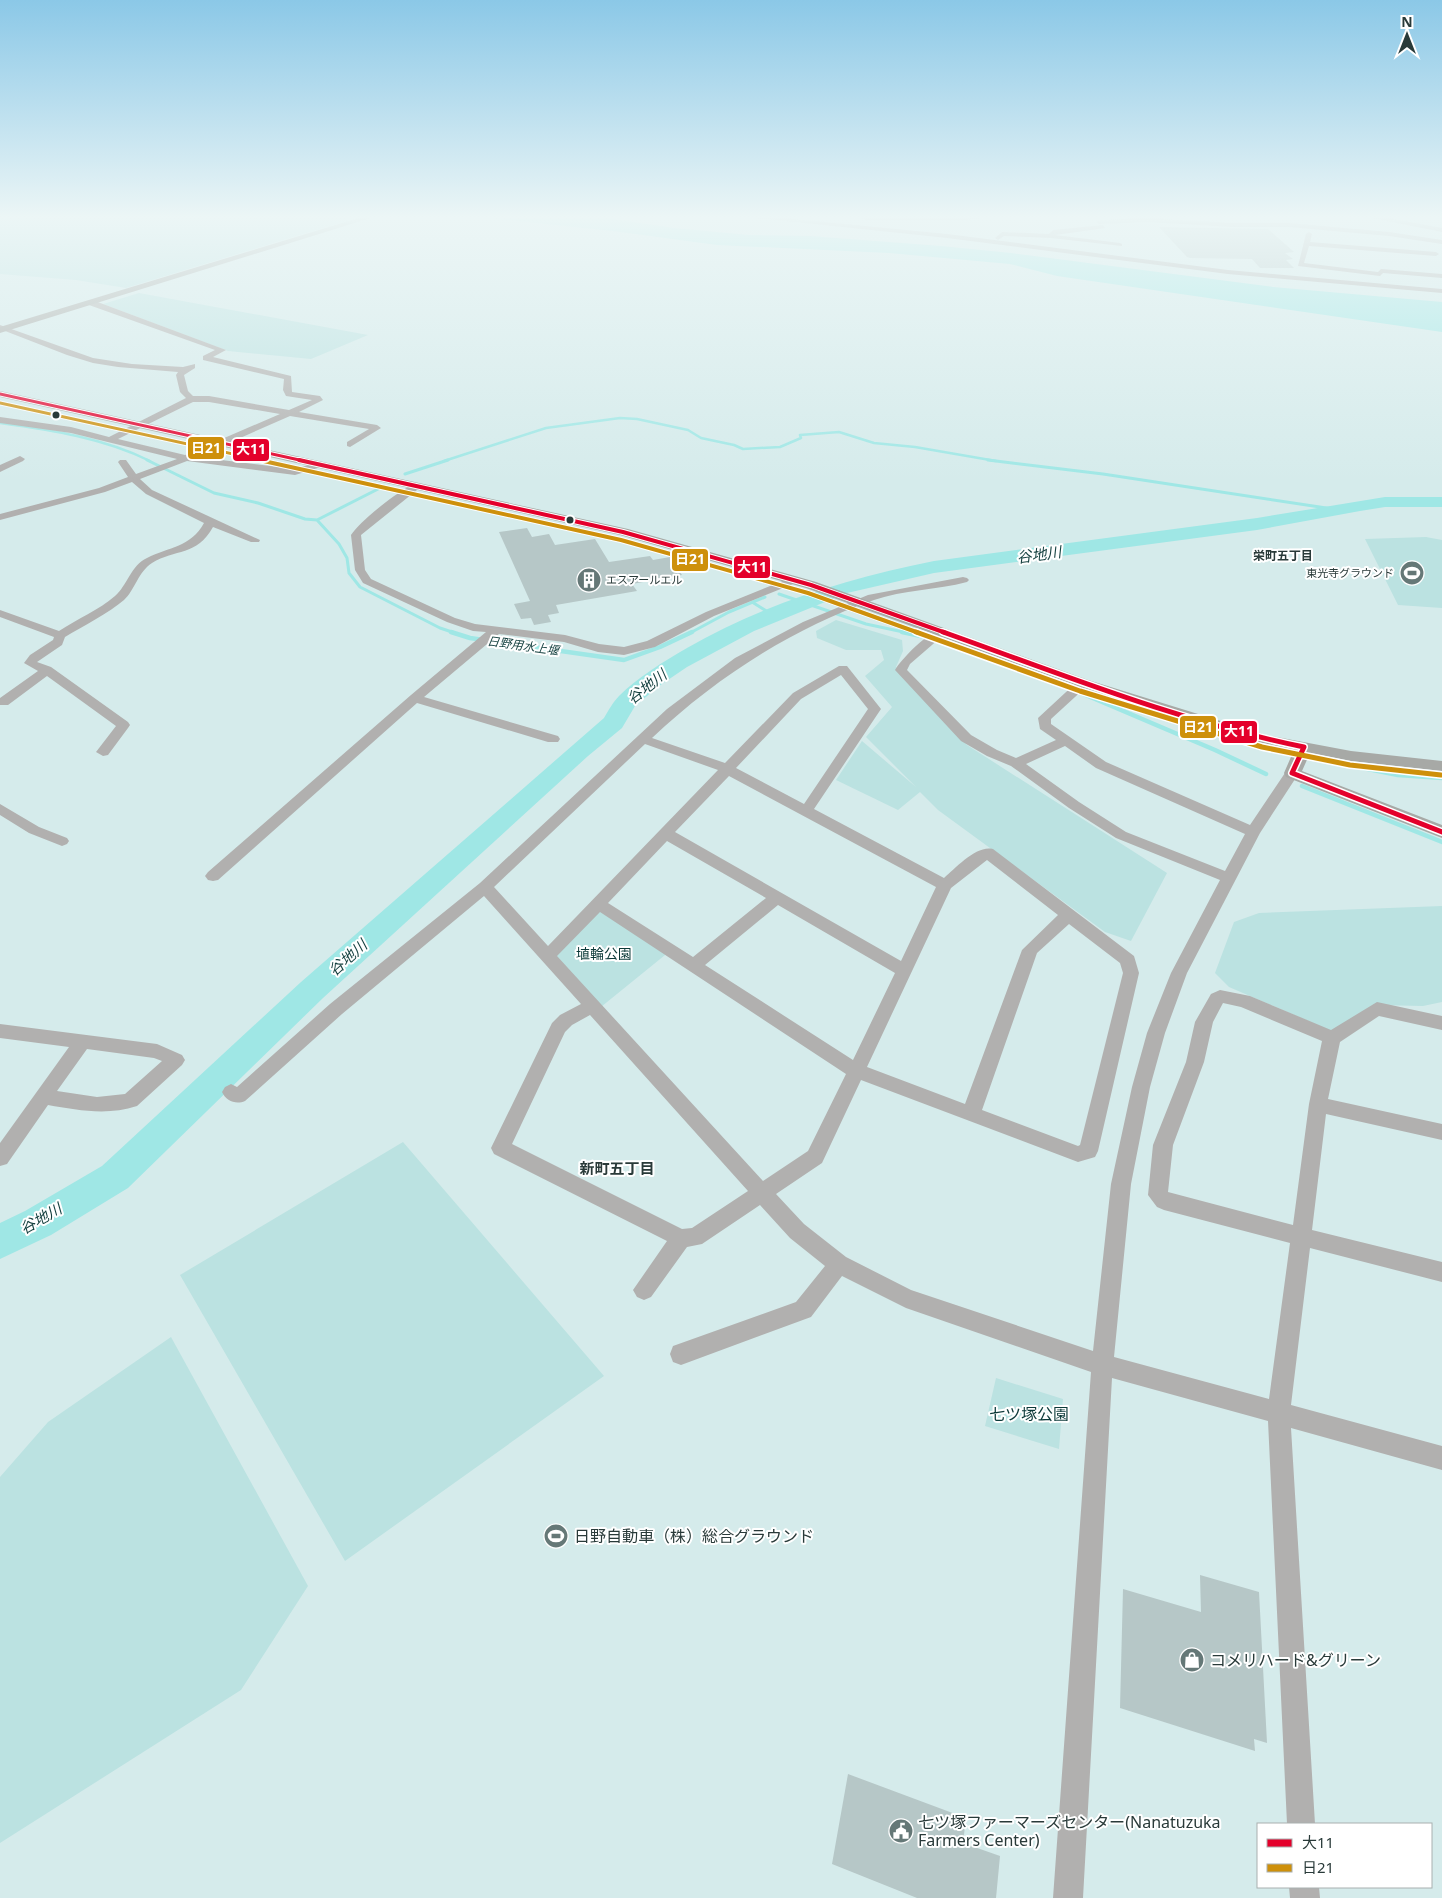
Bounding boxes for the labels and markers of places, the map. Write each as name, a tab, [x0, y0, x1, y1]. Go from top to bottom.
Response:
unlabelled marker	[51, 410, 61, 420]
unlabelled marker	[565, 515, 575, 525]
sports icon: 東光寺グラウンド	[1399, 560, 1425, 586]
place label: 東光寺グラウンド	[1306, 565, 1394, 580]
building icon: エスアールエル	[576, 567, 602, 593]
place label: エスアールエル	[606, 572, 682, 587]
sports icon: 日野自動車（株）総合グラウンド	[543, 1523, 569, 1549]
place label: 日野自動車（株）総合グラウンド	[574, 1525, 814, 1547]
shop icon: コメリハード&グリーン	[1179, 1647, 1205, 1673]
place label: コメリハード&グリーン	[1210, 1649, 1381, 1671]
place label: 七ツ塚ファーマーズセンター(Nanatuzuka Farmers Center)	[918, 1811, 1221, 1851]
public building icon: 七ツ塚ファーマーズセンター(Nanatuzuka Farmers Center)	[888, 1818, 914, 1844]

